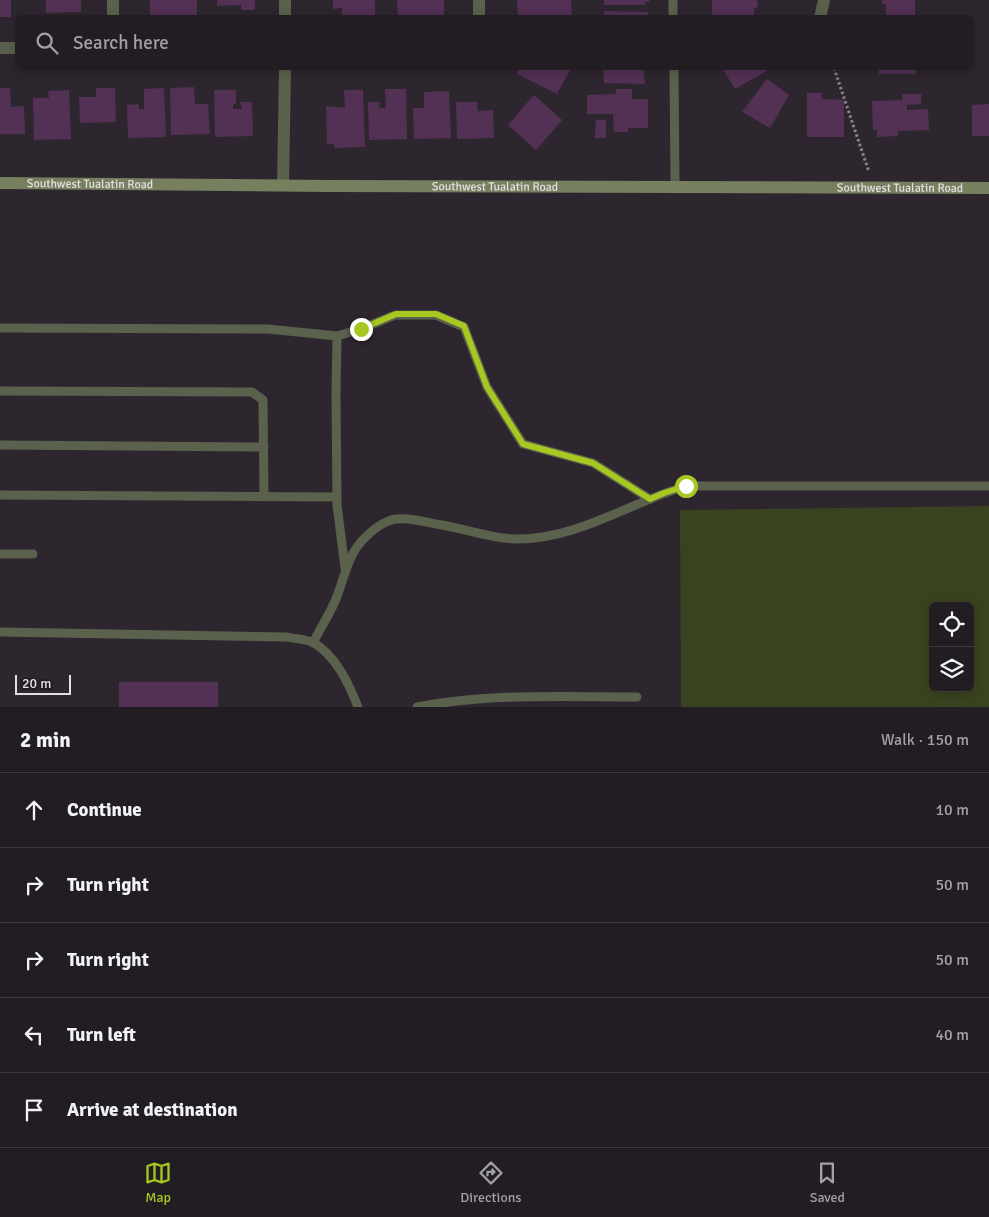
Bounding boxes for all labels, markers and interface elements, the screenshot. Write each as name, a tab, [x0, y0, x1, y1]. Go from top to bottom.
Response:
search box	[15, 15, 974, 70]
icon: search	[33, 29, 61, 57]
text: Search here	[73, 31, 169, 55]
street label: Southwest Tualatin Road	[27, 176, 153, 192]
street label: Southwest Tualatin Road	[432, 179, 558, 195]
street label: Southwest Tualatin Road	[837, 181, 963, 196]
route end	[350, 318, 373, 341]
route start	[675, 475, 698, 498]
map controls	[929, 602, 974, 692]
button: locate	[929, 602, 974, 647]
button: layers	[929, 647, 974, 692]
scale bar	[15, 672, 71, 695]
text: 20 m	[22, 675, 51, 692]
text: 2 min	[20, 727, 71, 753]
text: Walk · 150 m	[881, 730, 969, 750]
icon: ahead	[20, 796, 48, 824]
text: Continue	[67, 798, 142, 822]
text: 10 m	[935, 800, 969, 820]
icon: right	[20, 871, 48, 899]
text: Turn right	[67, 873, 149, 897]
text: 50 m	[935, 875, 969, 895]
icon: right	[20, 946, 48, 974]
text: Turn right	[67, 948, 149, 972]
text: 50 m	[935, 950, 969, 970]
icon: left	[20, 1021, 48, 1049]
text: Turn left	[67, 1023, 136, 1047]
text: 40 m	[935, 1025, 969, 1045]
icon: arrive	[20, 1096, 48, 1124]
text: Arrive at destination	[67, 1098, 238, 1122]
tab: Map	[144, 1159, 172, 1206]
tab: Directions	[460, 1159, 521, 1206]
tab: Saved	[810, 1159, 845, 1206]

